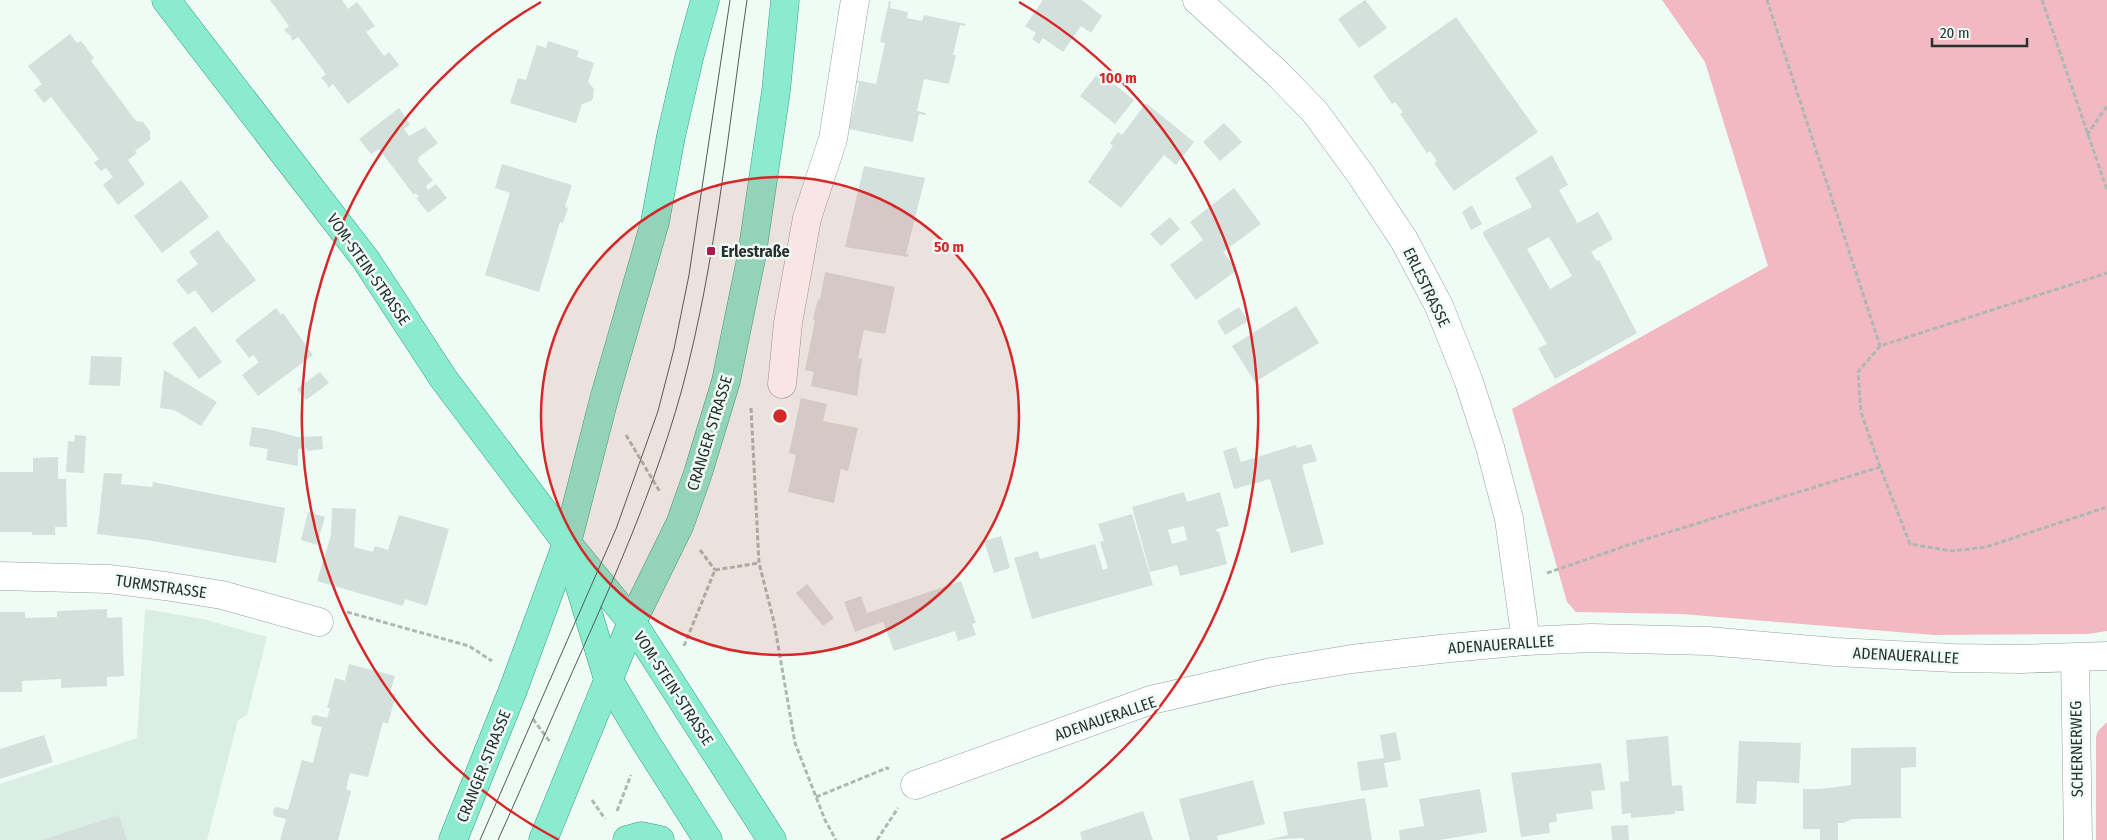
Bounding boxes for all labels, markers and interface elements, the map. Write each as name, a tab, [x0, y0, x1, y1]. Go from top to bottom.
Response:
scale bar	[1932, 15, 2027, 47]
text: 20 m	[1940, 24, 1970, 42]
text: 100 m	[1099, 69, 1137, 87]
street label: VOM-STEIN-STRASSE	[323, 210, 414, 329]
text: 50 m	[934, 238, 964, 256]
place label: Erlestraße	[721, 242, 790, 261]
street label: ERLESTRASSE	[1399, 244, 1454, 330]
marker: Erlestraße	[705, 245, 717, 257]
street label: CRANGER STRASSE	[683, 373, 736, 493]
centre of rings	[771, 407, 789, 425]
street label: TURMSTRASSE	[114, 571, 208, 602]
street label: VOM-STEIN-STRASSE	[630, 628, 717, 749]
street label: ADENAUERALLEE	[1447, 631, 1555, 658]
street label: ADENAUERALLEE	[1852, 643, 1960, 668]
street label: ADENAUERALLEE	[1052, 692, 1159, 745]
street label: SCHERNERWEG	[2066, 701, 2087, 797]
street label: CRANGER STRASSE	[452, 707, 515, 825]

